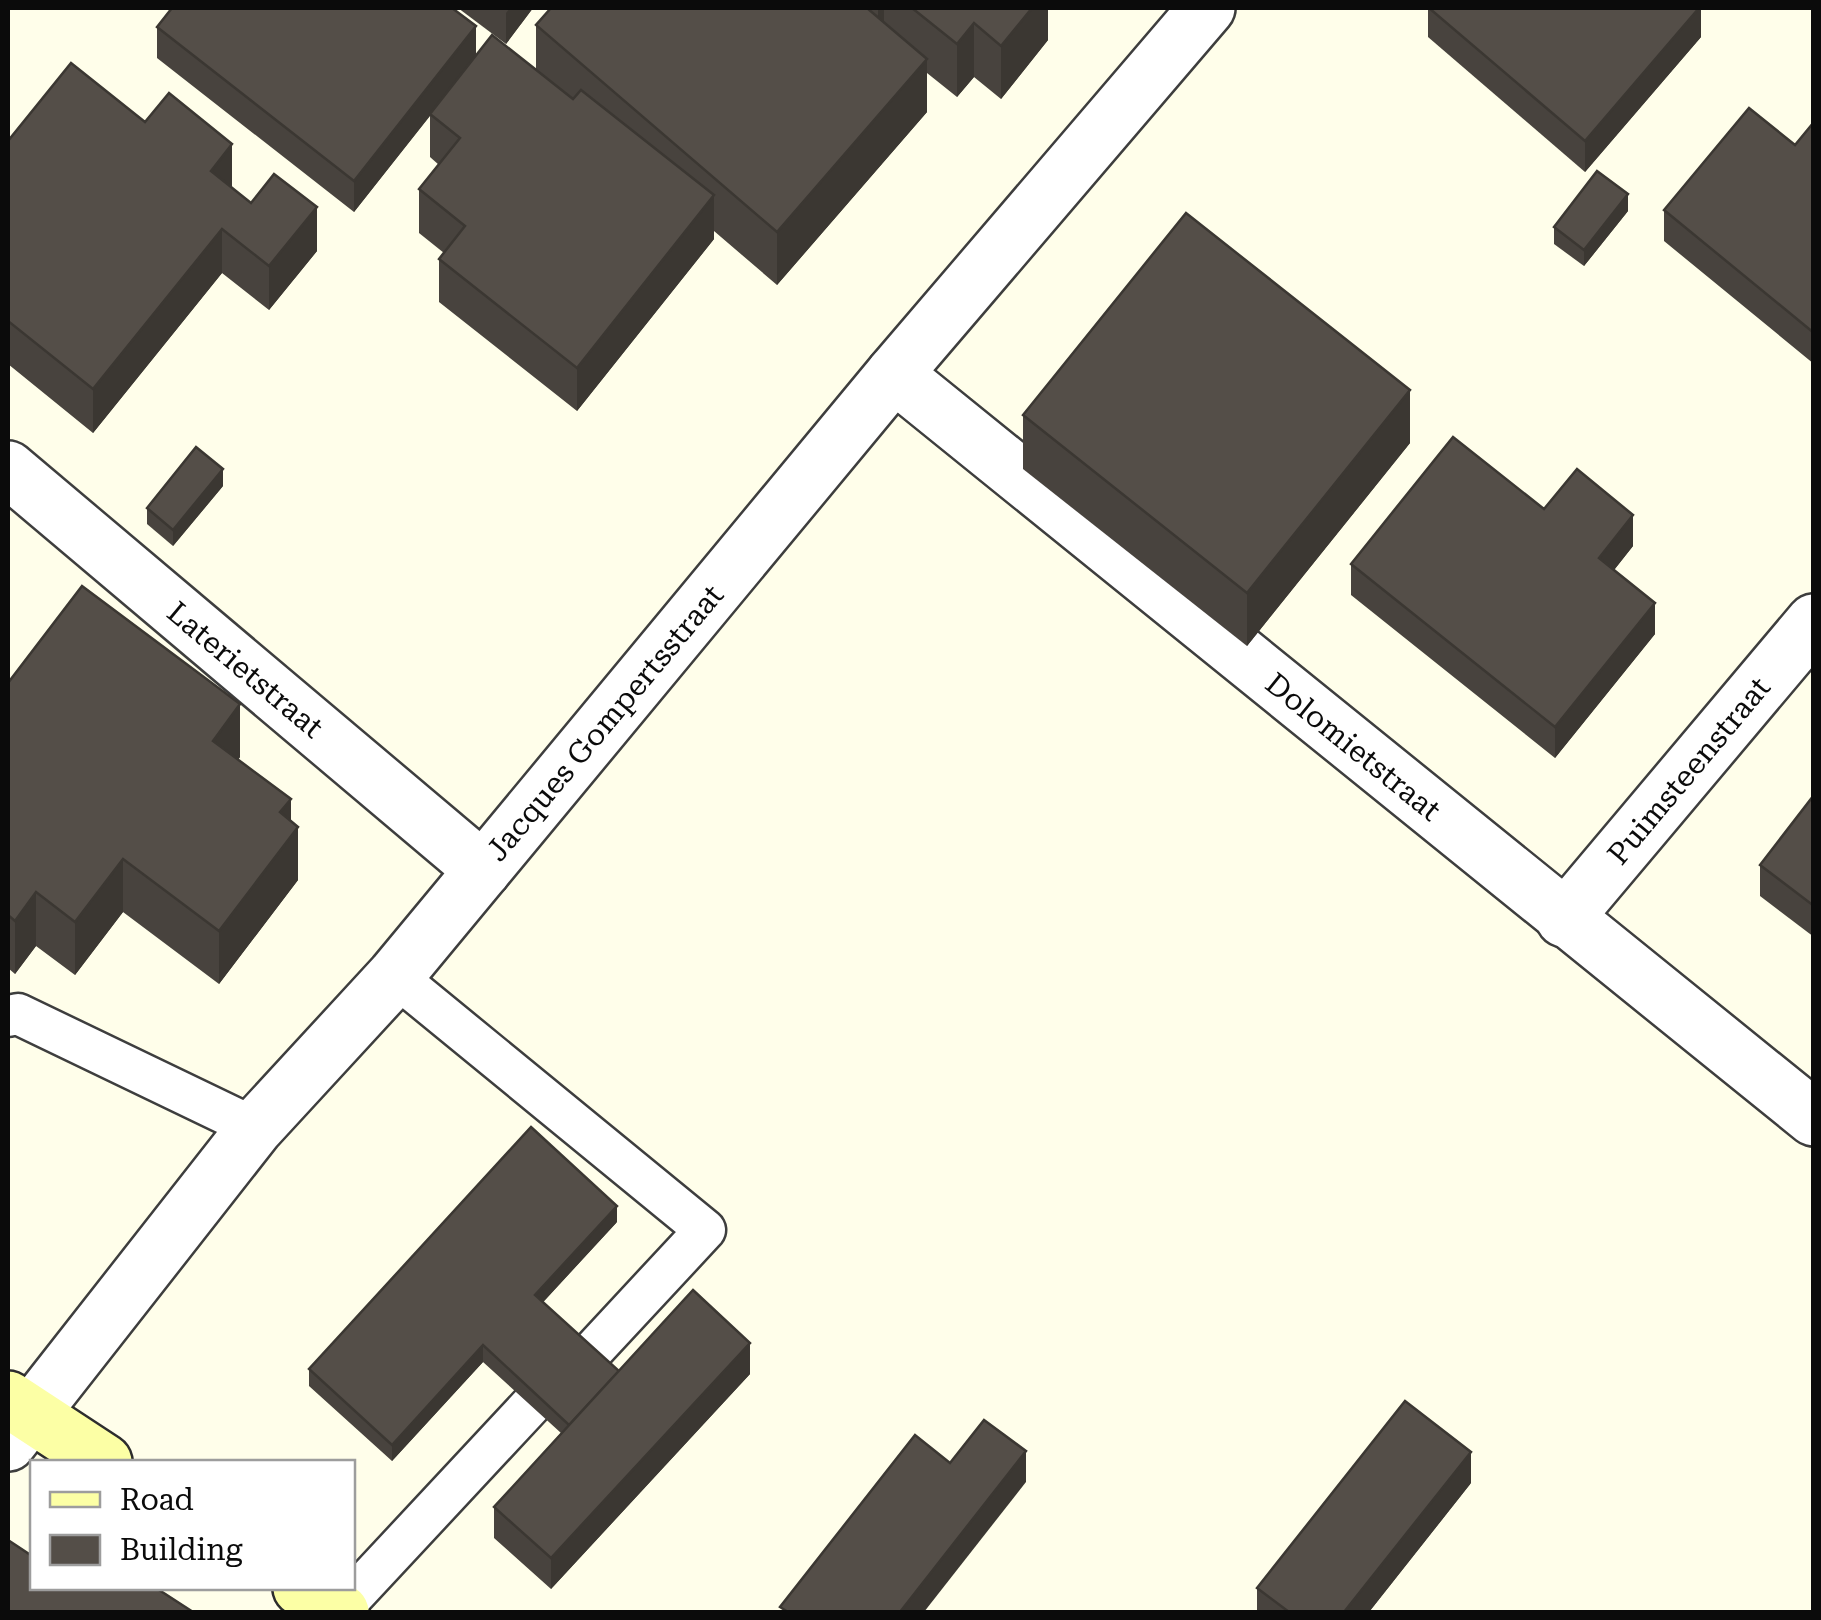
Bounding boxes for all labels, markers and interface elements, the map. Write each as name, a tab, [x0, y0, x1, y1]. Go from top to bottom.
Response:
street label: Jacques Gompertsstraat	[479, 578, 730, 868]
street label: Laterietstraat	[160, 594, 330, 745]
street label: Dolomietstraat	[1259, 665, 1448, 828]
street label: Puimsteenstraat	[1600, 670, 1777, 871]
legend	[30, 1460, 355, 1590]
text: Road	[120, 1482, 194, 1517]
text: Building	[120, 1532, 243, 1567]

